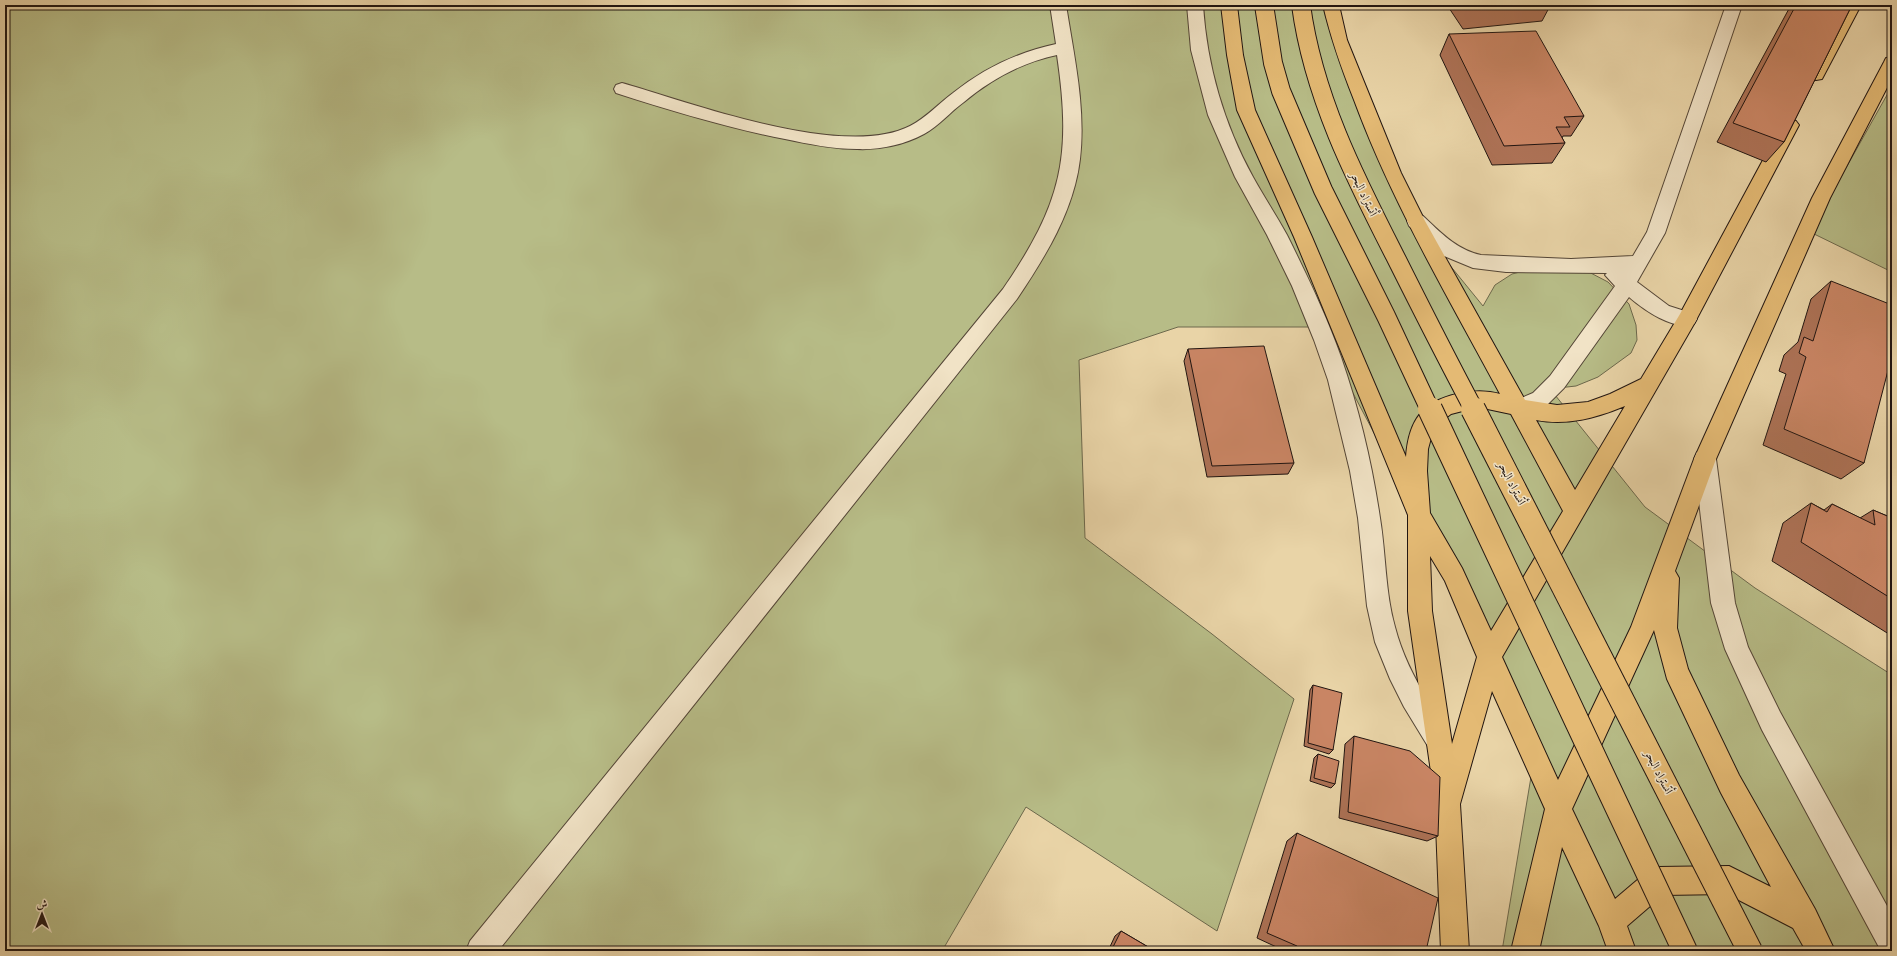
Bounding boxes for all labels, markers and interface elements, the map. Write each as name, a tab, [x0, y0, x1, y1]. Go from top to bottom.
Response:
street label: أتستراد البحر	[1346, 167, 1381, 219]
street label: أتستراد البحر	[1493, 456, 1530, 508]
street label: أتستراد البحر	[1640, 745, 1677, 797]
north arrow	[22, 894, 62, 934]
text: ش	[37, 898, 48, 911]

